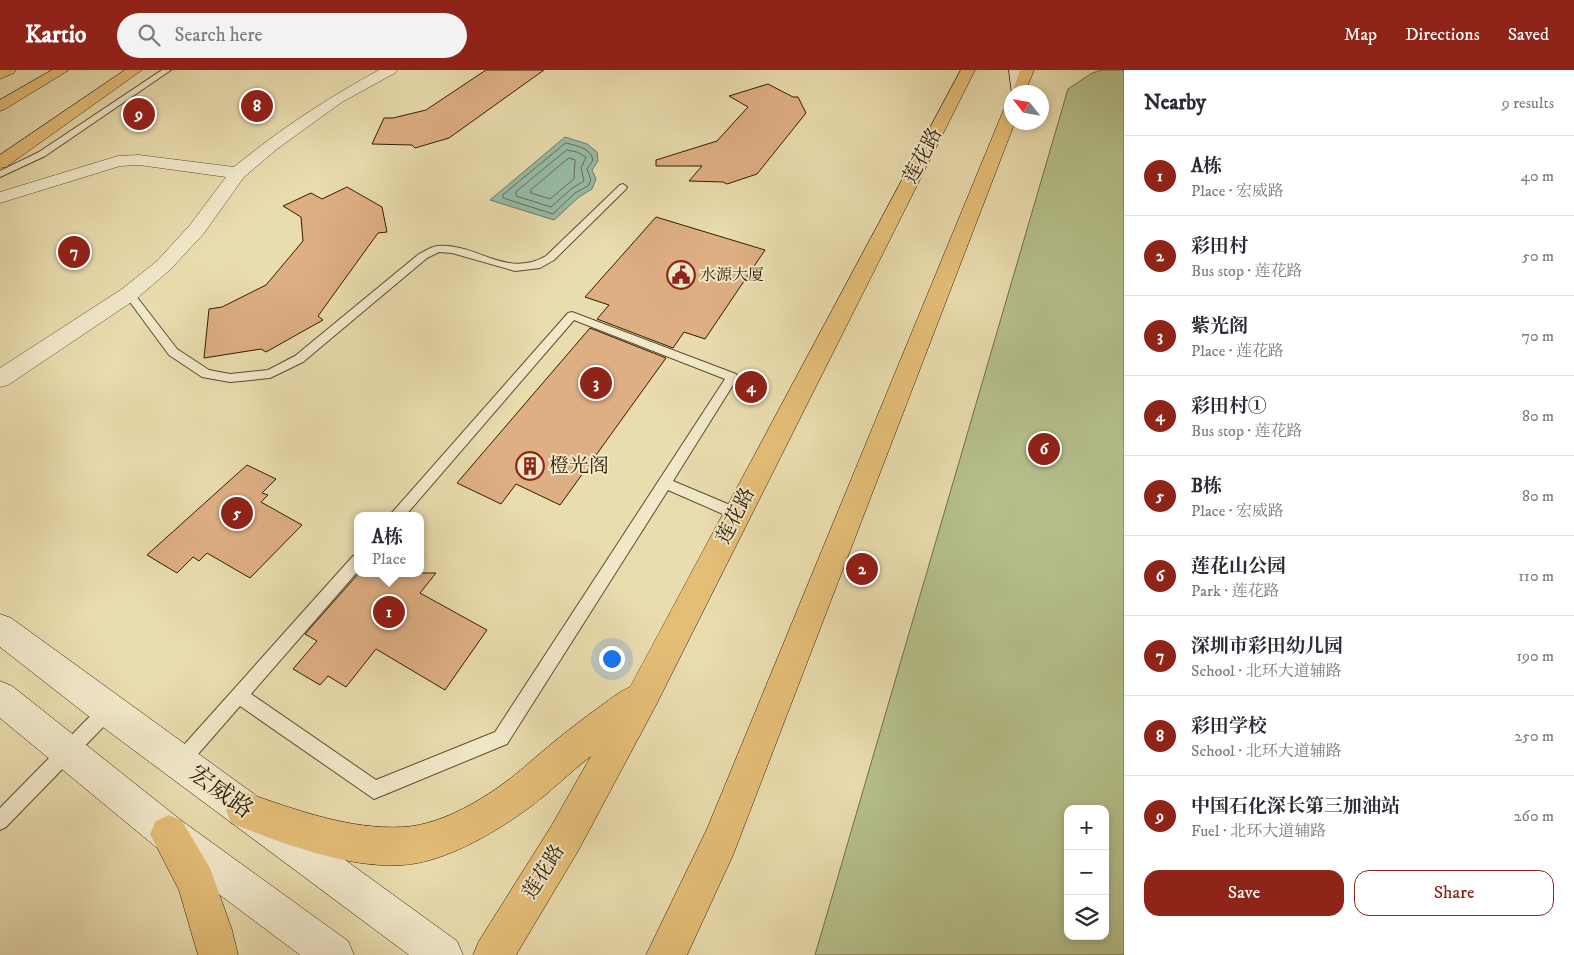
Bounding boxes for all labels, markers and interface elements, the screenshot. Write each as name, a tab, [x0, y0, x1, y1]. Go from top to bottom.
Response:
search box	[117, 13, 467, 58]
text: Kartio	[25, 20, 87, 50]
icon: search	[135, 21, 163, 49]
text: Search here	[175, 24, 262, 47]
text: Map	[1344, 24, 1377, 46]
text: Directions	[1405, 24, 1480, 46]
text: Saved	[1508, 24, 1549, 46]
north arrow	[1004, 85, 1049, 130]
pin: 8	[241, 87, 273, 125]
text: Nearby	[1144, 90, 1206, 116]
text: 9 results	[1502, 93, 1554, 113]
pin: 9	[123, 95, 155, 133]
street label: 莲花路	[898, 124, 948, 188]
text: A栋	[1191, 155, 1222, 178]
text: 1	[1157, 166, 1163, 186]
text: 40 m	[1521, 166, 1554, 186]
text: Place · 宏威路	[1191, 181, 1284, 201]
pin: 7	[58, 233, 90, 271]
text: 彩田村	[1191, 235, 1248, 258]
text: 2	[1156, 246, 1164, 266]
text: 50 m	[1522, 246, 1554, 266]
public building icon: 水源大厦	[666, 260, 696, 290]
text: Bus stop · 莲花路	[1191, 261, 1303, 281]
place label: 水源大厦	[700, 265, 764, 285]
text: 紫光阁	[1191, 315, 1248, 338]
text: 3	[1157, 326, 1163, 346]
text: 70 m	[1522, 326, 1554, 346]
text: Place · 莲花路	[1191, 341, 1284, 361]
pin: 3	[580, 364, 612, 402]
pin: 4	[735, 368, 767, 406]
text: 彩田村①	[1191, 395, 1267, 418]
text: 4	[1155, 406, 1165, 426]
text: 80 m	[1522, 406, 1554, 426]
text: Bus stop · 莲花路	[1191, 421, 1303, 441]
pin: 6	[1028, 430, 1060, 468]
building icon: 橙光阁	[515, 451, 545, 481]
place label: 橙光阁	[549, 454, 609, 479]
text: B栋	[1191, 475, 1222, 498]
street label: 莲花路	[711, 484, 761, 548]
text: 5	[1156, 486, 1164, 506]
text: 80 m	[1522, 486, 1554, 506]
pin: 5	[221, 494, 253, 532]
text: Place · 宏威路	[1191, 501, 1284, 521]
popup	[354, 512, 424, 577]
text: A栋	[372, 526, 403, 549]
text: Place	[372, 549, 406, 569]
pin: 2	[846, 550, 878, 588]
text: 莲花山公园	[1191, 555, 1286, 578]
text: 6	[1156, 566, 1164, 586]
text: 110 m	[1518, 566, 1554, 586]
text: Park · 莲花路	[1191, 581, 1280, 601]
pin: 1	[373, 593, 405, 631]
text: 深圳市彩田幼儿园	[1191, 635, 1343, 658]
your location	[599, 646, 625, 672]
text: 7	[1156, 646, 1164, 666]
text: 190 m	[1516, 646, 1554, 666]
text: School · 北环大道辅路	[1191, 661, 1342, 681]
text: 彩田学校	[1191, 715, 1267, 738]
text: 8	[1156, 726, 1164, 746]
text: 250 m	[1514, 726, 1554, 746]
text: School · 北环大道辅路	[1191, 741, 1342, 761]
street label: 宏威路	[183, 759, 259, 825]
text: 中国石化深长第三加油站	[1191, 795, 1400, 818]
map controls	[1064, 805, 1109, 940]
button: +	[1064, 805, 1109, 850]
text: 9	[1156, 806, 1164, 826]
text: 260 m	[1514, 806, 1554, 826]
text: Fuel · 北环大道辅路	[1191, 821, 1326, 841]
street label: 莲花路	[518, 840, 570, 904]
button: −	[1064, 850, 1109, 895]
button: Save	[1144, 870, 1344, 916]
button: Share	[1354, 870, 1554, 916]
button: layers	[1064, 895, 1109, 940]

